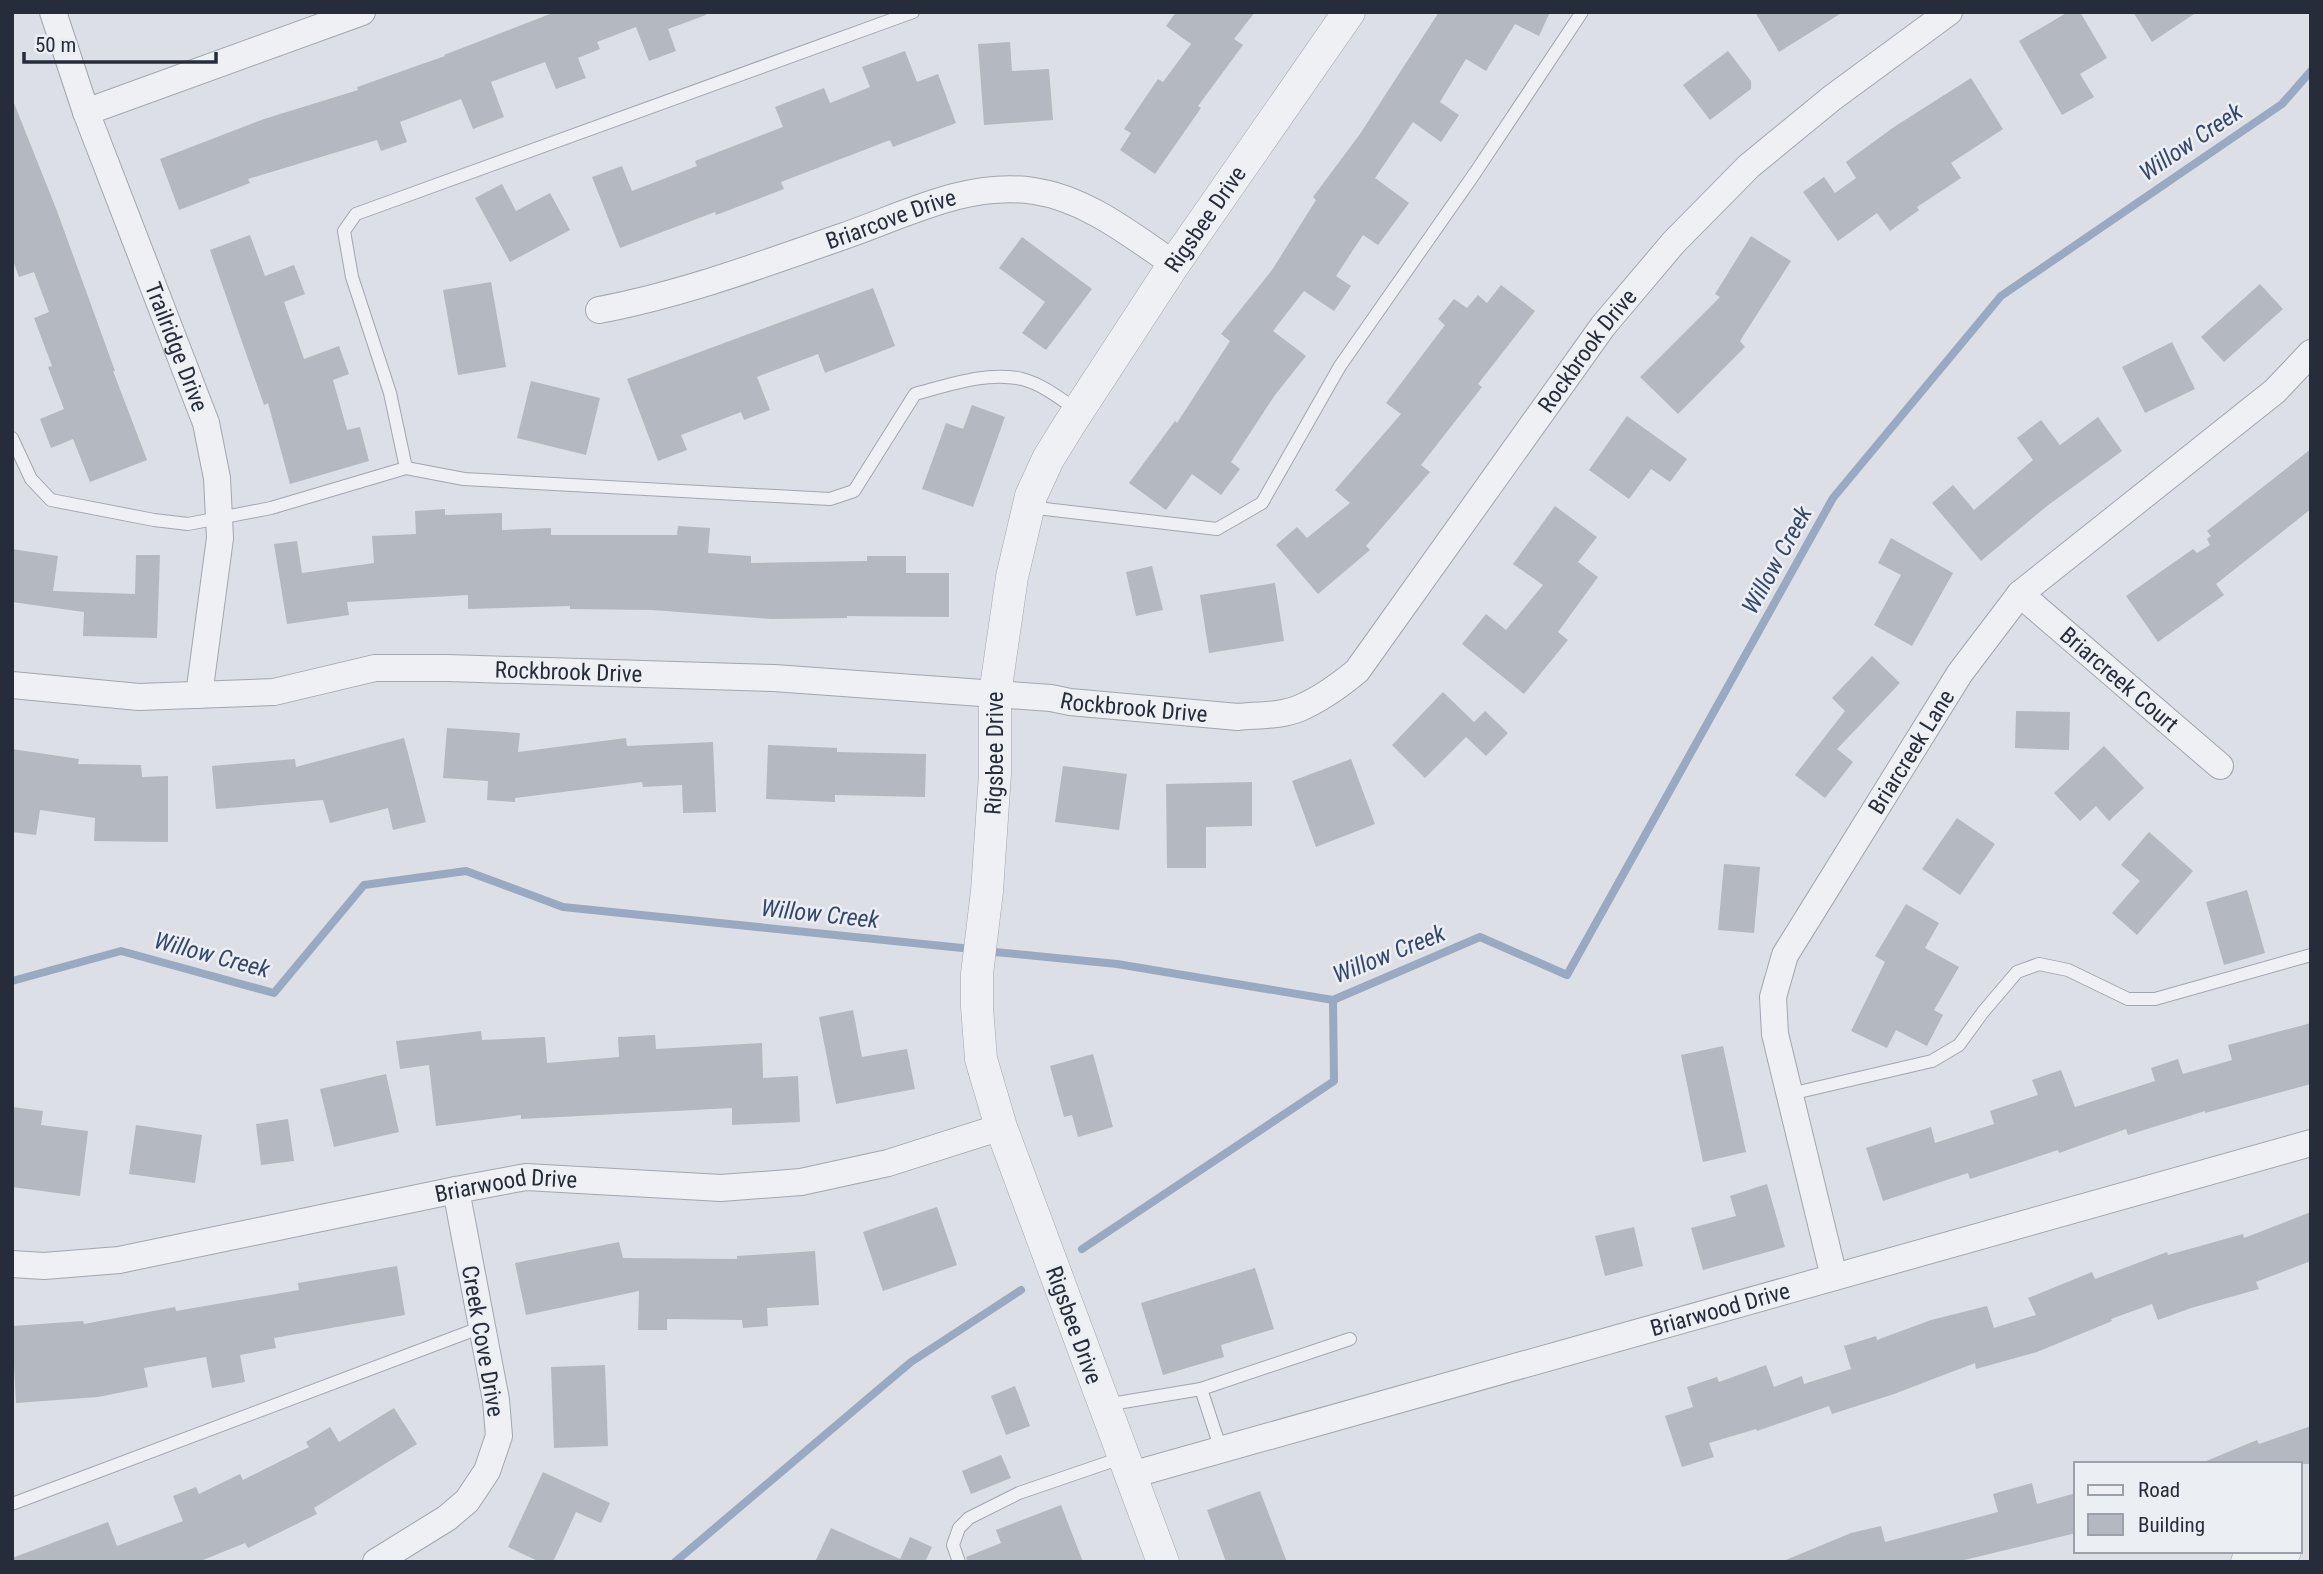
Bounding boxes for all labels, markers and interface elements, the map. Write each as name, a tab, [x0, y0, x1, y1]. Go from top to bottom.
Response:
scale bar	[24, 21, 217, 65]
text: 50 m	[35, 33, 76, 57]
water label: Willow Creek	[2134, 97, 2248, 187]
street label: Rigsbee Drive	[1159, 161, 1252, 278]
street label: Briarcove Drive	[822, 184, 959, 255]
street label: Trailridge Drive	[139, 279, 213, 415]
street label: Rockbrook Drive	[1533, 284, 1642, 418]
water label: Willow Creek	[1736, 501, 1818, 619]
street label: Briarcreek Court	[2054, 621, 2184, 738]
street label: Rockbrook Drive	[494, 656, 643, 688]
street label: Briarcreek Lane	[1863, 685, 1960, 819]
street label: Rockbrook Drive	[1058, 687, 1209, 728]
street label: Rigsbee Drive	[979, 691, 1009, 816]
water label: Willow Creek	[760, 894, 881, 934]
water label: Willow Creek	[1329, 919, 1450, 989]
water label: Willow Creek	[151, 926, 273, 984]
street label: Briarwood Drive	[432, 1164, 578, 1208]
street label: Creek Cove Drive	[456, 1263, 509, 1419]
street label: Rigsbee Drive	[1040, 1263, 1107, 1388]
street label: Briarwood Drive	[1647, 1277, 1793, 1342]
legend	[2074, 1462, 2302, 1553]
text: Road	[2138, 1478, 2180, 1502]
text: Building	[2138, 1513, 2205, 1537]

